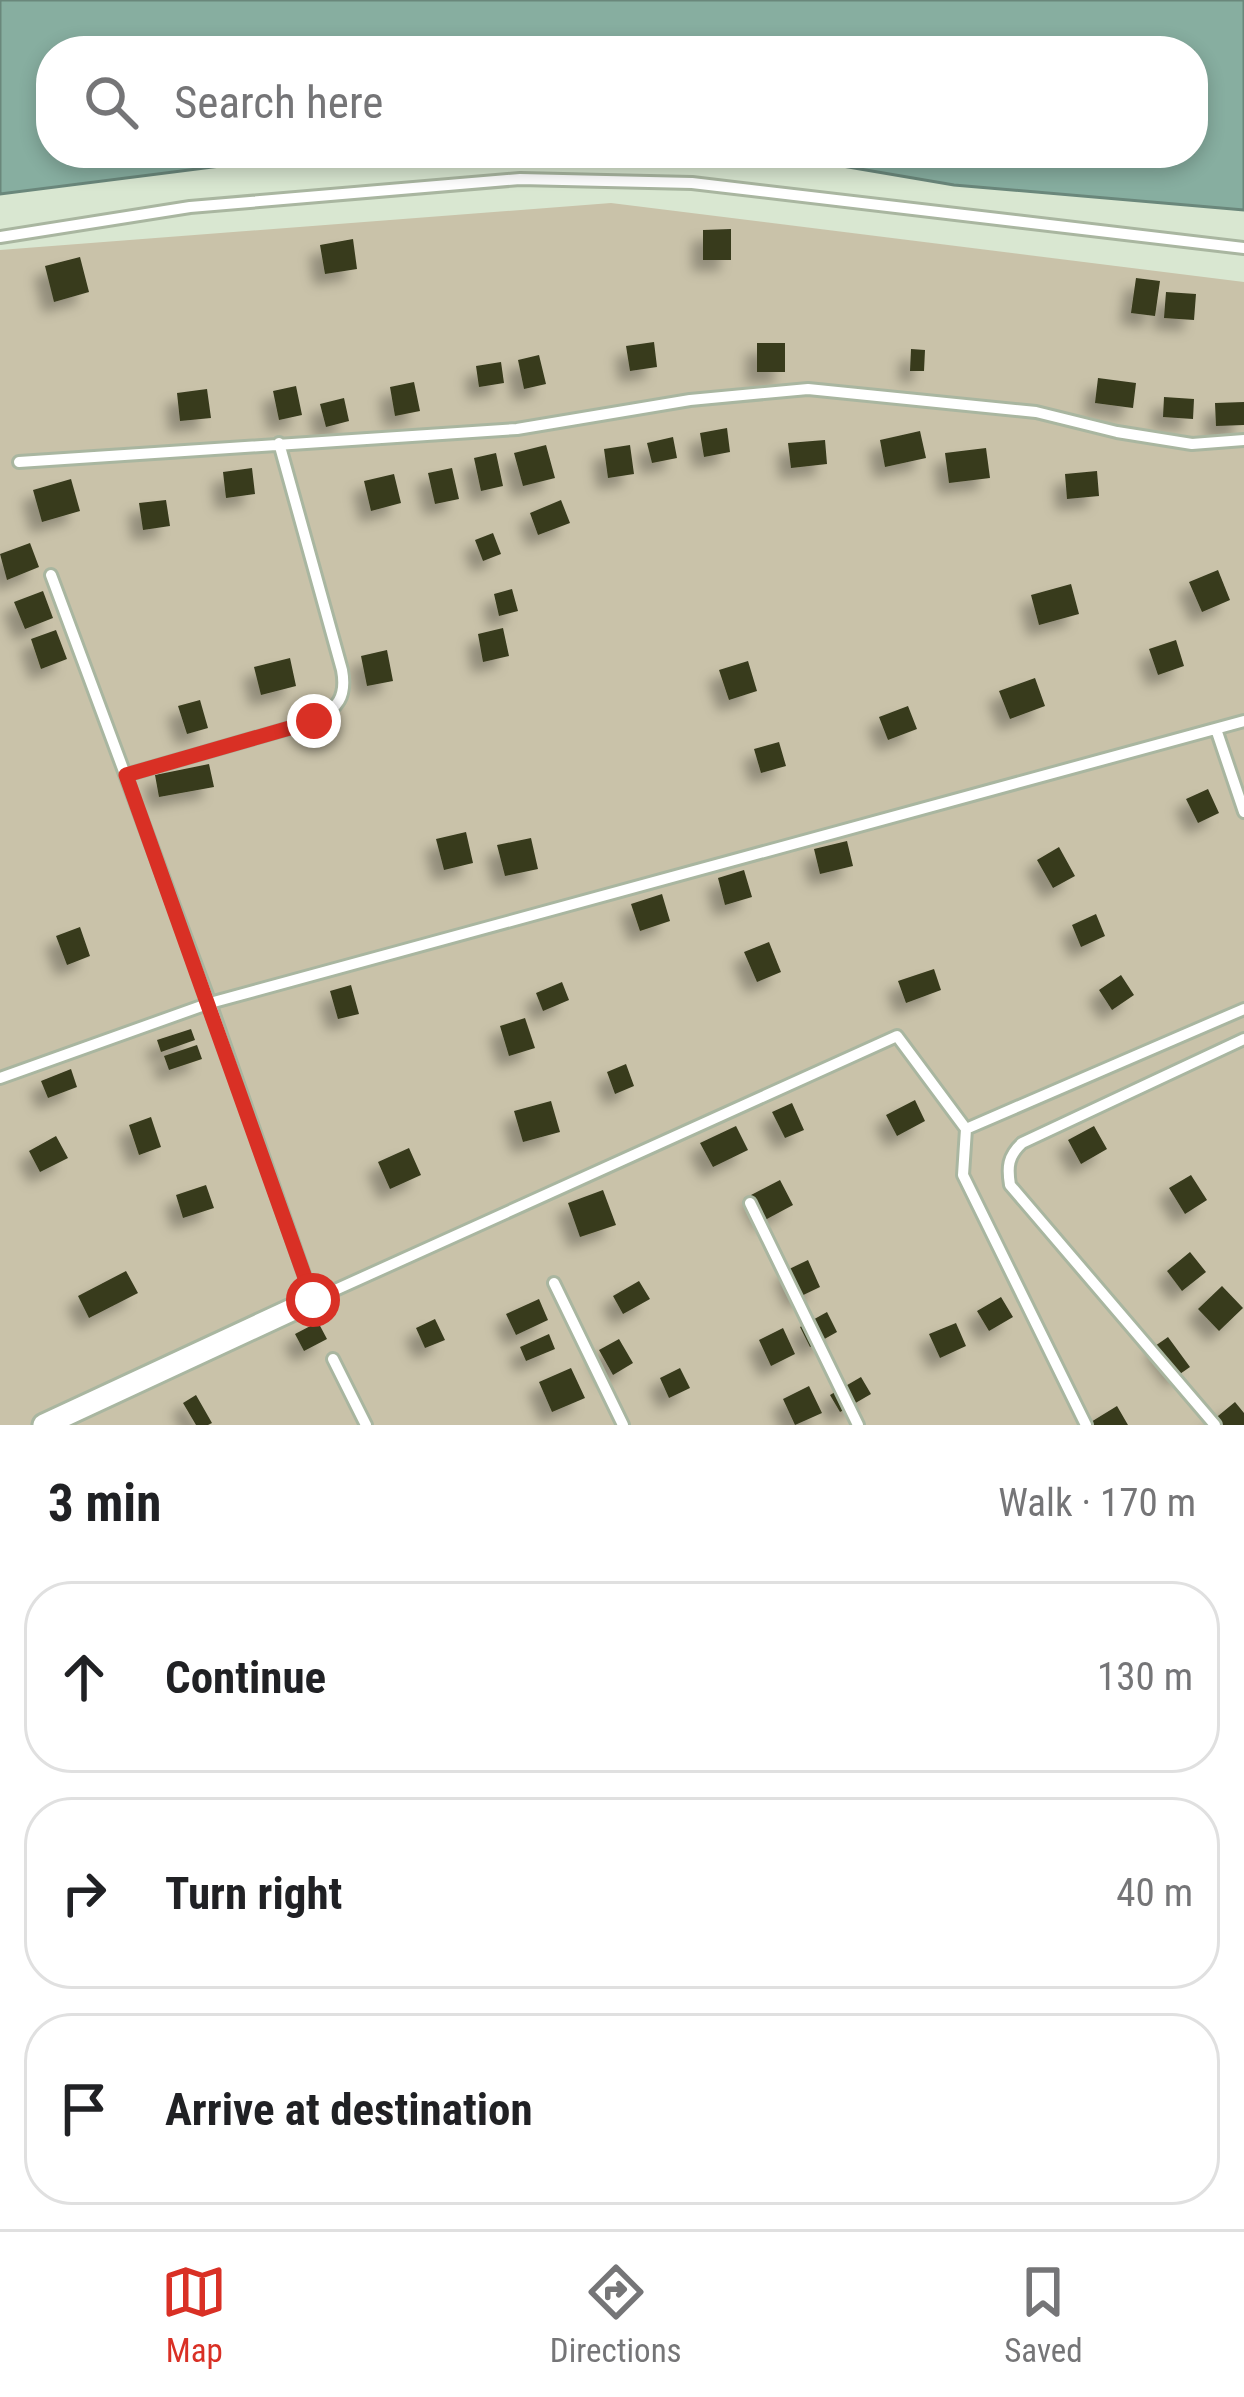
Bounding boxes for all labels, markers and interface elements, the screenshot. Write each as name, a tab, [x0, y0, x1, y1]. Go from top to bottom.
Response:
search box	[36, 36, 1208, 168]
icon: search	[78, 69, 144, 135]
text: Search here	[174, 76, 383, 129]
route end	[287, 694, 341, 748]
route start	[286, 1273, 340, 1327]
text: 3 min	[48, 1474, 161, 1533]
text: Walk · 170 m	[998, 1480, 1196, 1526]
icon: ahead	[51, 1644, 117, 1710]
text: Continue	[165, 1651, 326, 1704]
text: 130 m	[1097, 1654, 1193, 1700]
icon: right	[51, 1860, 117, 1926]
text: Turn right	[165, 1867, 342, 1920]
text: 40 m	[1116, 1870, 1193, 1916]
icon: arrive	[51, 2076, 117, 2142]
text: Arrive at destination	[165, 2083, 533, 2136]
tab: Map	[161, 2259, 227, 2370]
tab: Directions	[550, 2259, 682, 2370]
tab: Saved	[1004, 2259, 1083, 2370]

